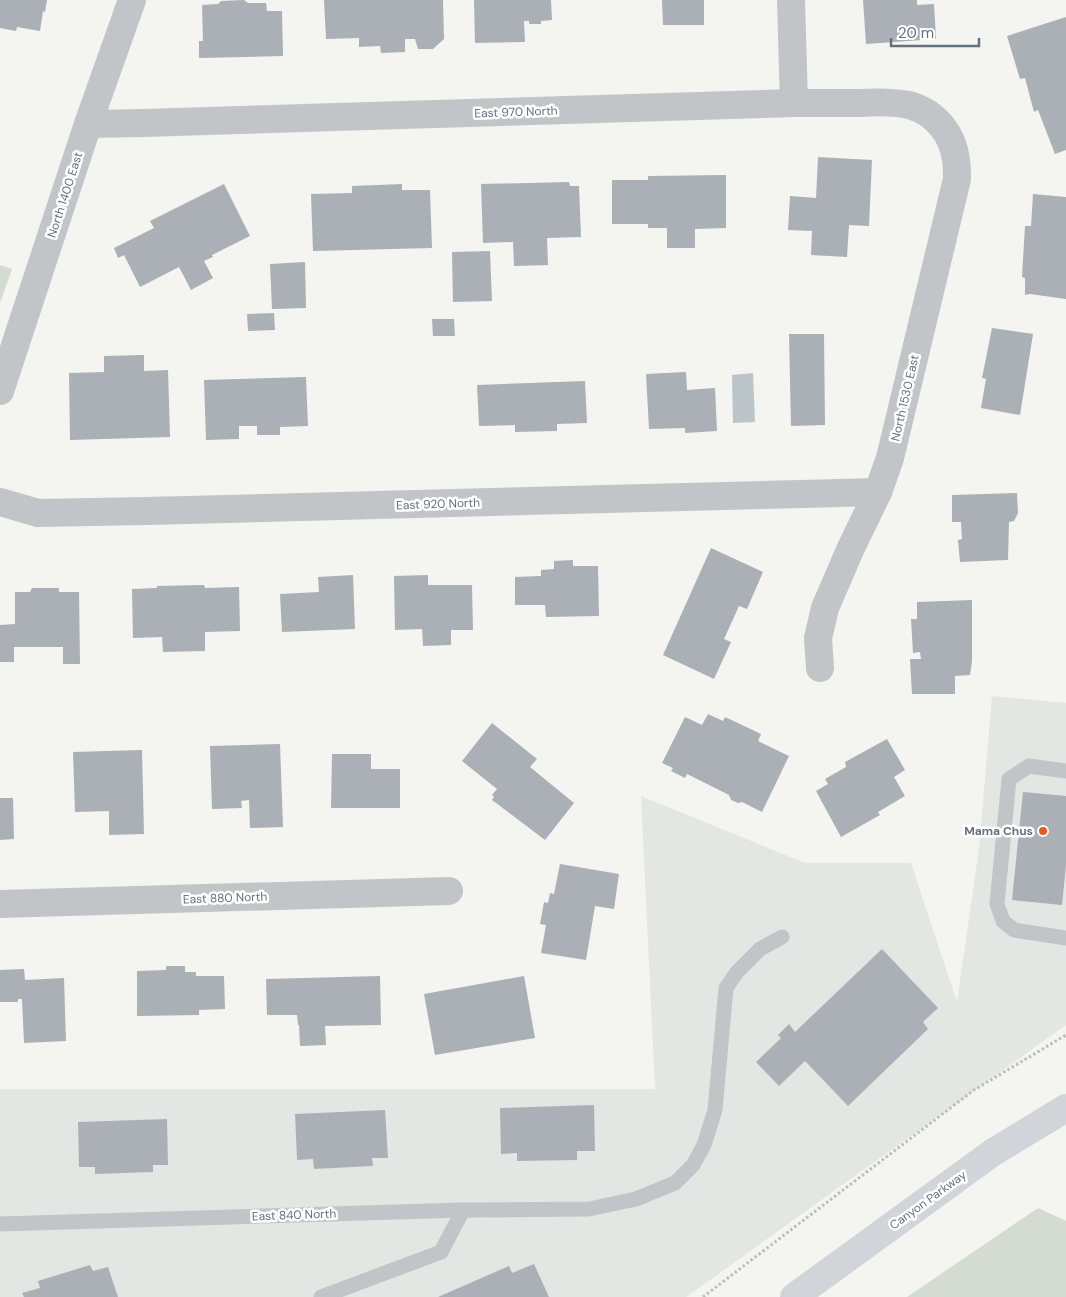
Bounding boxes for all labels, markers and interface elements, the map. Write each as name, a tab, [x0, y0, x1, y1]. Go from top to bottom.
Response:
scale bar	[891, 15, 978, 47]
text: 20 m	[898, 23, 934, 43]
street label: East 970 North	[474, 103, 558, 121]
street label: North 1400 East	[44, 150, 86, 240]
street label: North 1530 East	[887, 353, 923, 443]
street label: East 920 North	[396, 495, 480, 513]
place label: Mama Chus	[964, 823, 1033, 839]
marker: Mama Chus	[1037, 825, 1049, 837]
street label: East 880 North	[183, 889, 268, 907]
street label: Canyon Parkway	[887, 1167, 970, 1233]
street label: East 840 North	[252, 1206, 337, 1224]

